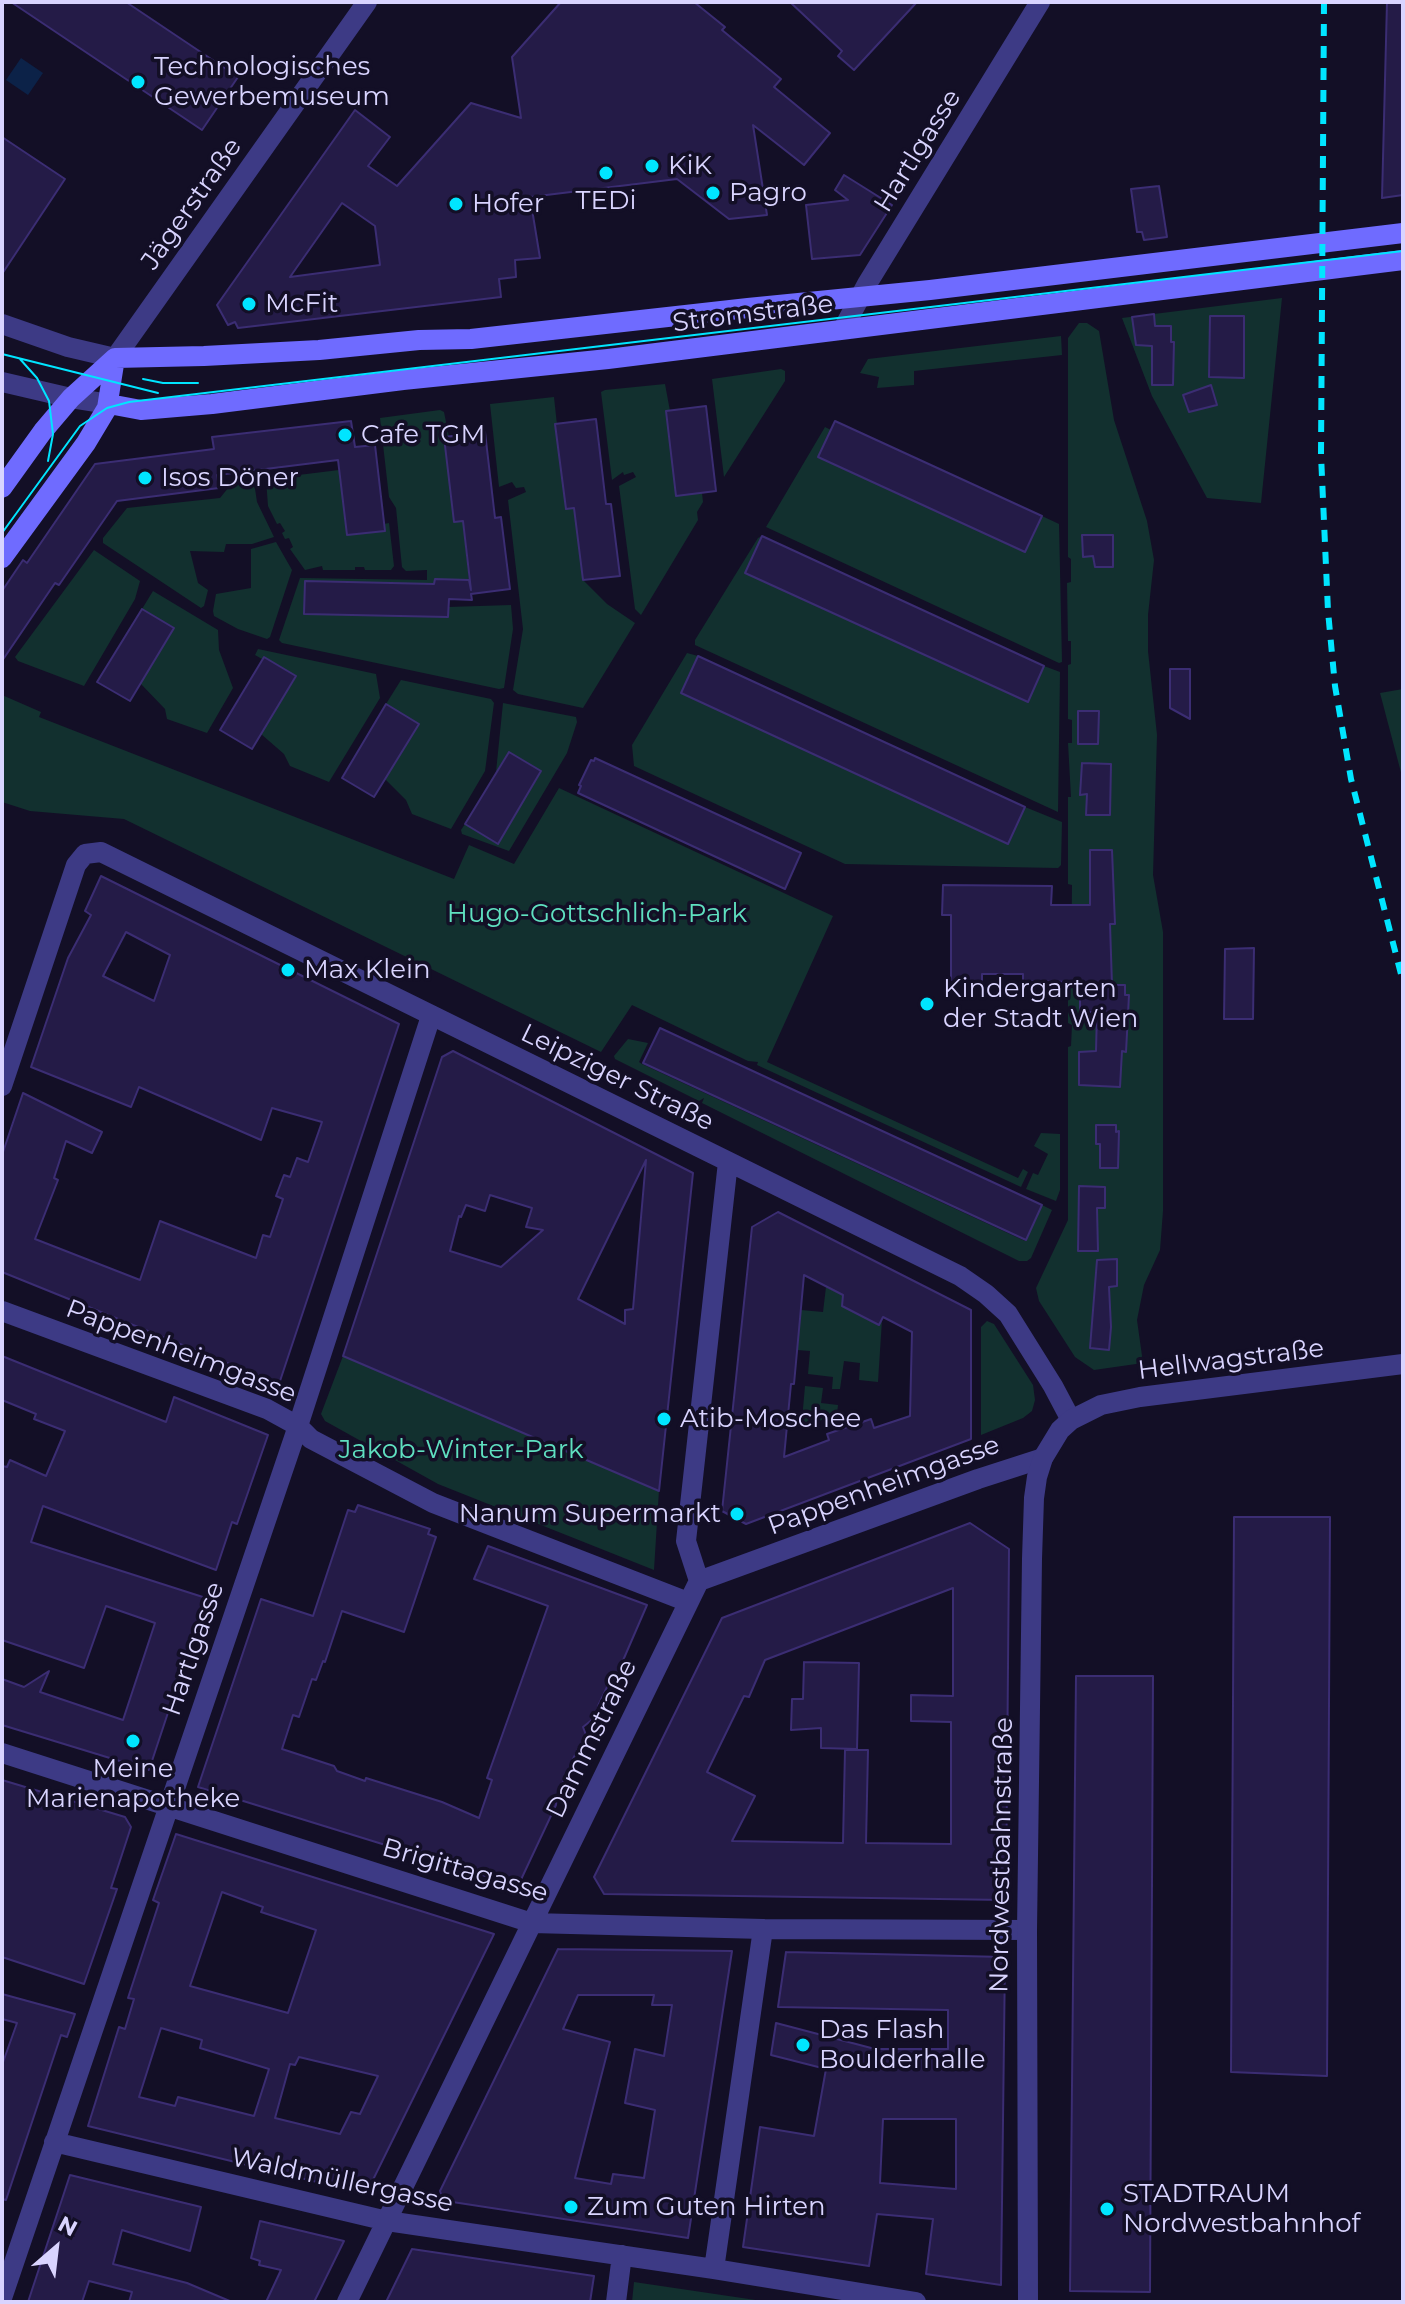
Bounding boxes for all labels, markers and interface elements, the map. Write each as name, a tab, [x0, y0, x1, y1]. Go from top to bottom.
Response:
place label: Technologisches Gewerbemuseum	[154, 51, 390, 112]
marker: Technologisches Gewerbemuseum	[129, 73, 147, 91]
street label: Hartlgasse	[868, 84, 968, 218]
street label: Jägerstraße	[135, 132, 249, 276]
place label: KiK	[668, 150, 712, 182]
marker: KiK	[643, 157, 661, 175]
marker: TEDi	[597, 164, 615, 182]
place label: Pagro	[729, 177, 807, 209]
marker: Pagro	[704, 184, 722, 202]
place label: TEDi	[576, 185, 636, 217]
place label: Hofer	[472, 188, 544, 220]
marker: Hofer	[447, 195, 465, 213]
place label: McFit	[265, 288, 338, 320]
street label: Stromstraße	[671, 289, 835, 339]
marker: McFit	[240, 295, 258, 313]
place label: Cafe TGM	[361, 419, 485, 451]
marker: Cafe TGM	[336, 426, 354, 444]
place label: Isos Döner	[161, 462, 299, 494]
marker: Isos Döner	[136, 469, 154, 487]
park label: Hugo-Gottschlich-Park	[447, 898, 747, 930]
place label: Max Klein	[304, 954, 431, 986]
marker: Max Klein	[279, 961, 297, 979]
place label: Kindergarten der Stadt Wien	[943, 973, 1138, 1034]
marker: Kindergarten der Stadt Wien	[918, 995, 936, 1013]
street label: Leipziger Straße	[516, 1018, 718, 1138]
street label: Pappenheimgasse	[61, 1294, 301, 1410]
street label: Hellwagstraße	[1136, 1333, 1326, 1387]
place label: Atib-Moschee	[680, 1403, 861, 1435]
marker: Atib-Moschee	[655, 1410, 673, 1428]
street label: Pappenheimgasse	[764, 1430, 1004, 1542]
park label: Jakob-Winter-Park	[338, 1434, 584, 1466]
place label: Nanum Supermarkt	[459, 1498, 721, 1530]
marker: Nanum Supermarkt	[728, 1505, 746, 1523]
street label: Hartlgasse	[157, 1578, 231, 1720]
street label: Dammstraße	[540, 1654, 644, 1824]
street label: Nordwestbahnstraße	[984, 1717, 1020, 1993]
marker: Meine Marienapotheke	[124, 1732, 142, 1750]
place label: Meine Marienapotheke	[26, 1753, 240, 1814]
street label: Brigittagasse	[378, 1832, 552, 1910]
place label: Das Flash Boulderhalle	[819, 2014, 986, 2076]
marker: Das Flash Boulderhalle	[794, 2036, 812, 2054]
street label: Waldmüllergasse	[228, 2142, 456, 2220]
place label: STADTRAUM Nordwestbahnhof	[1123, 2178, 1360, 2240]
place label: Zum Guten Hirten	[587, 2191, 826, 2223]
marker: Zum Guten Hirten	[562, 2198, 580, 2216]
marker: STADTRAUM Nordwestbahnhof	[1098, 2200, 1116, 2218]
north arrow	[16, 2208, 96, 2288]
text: N	[53, 2210, 82, 2242]

